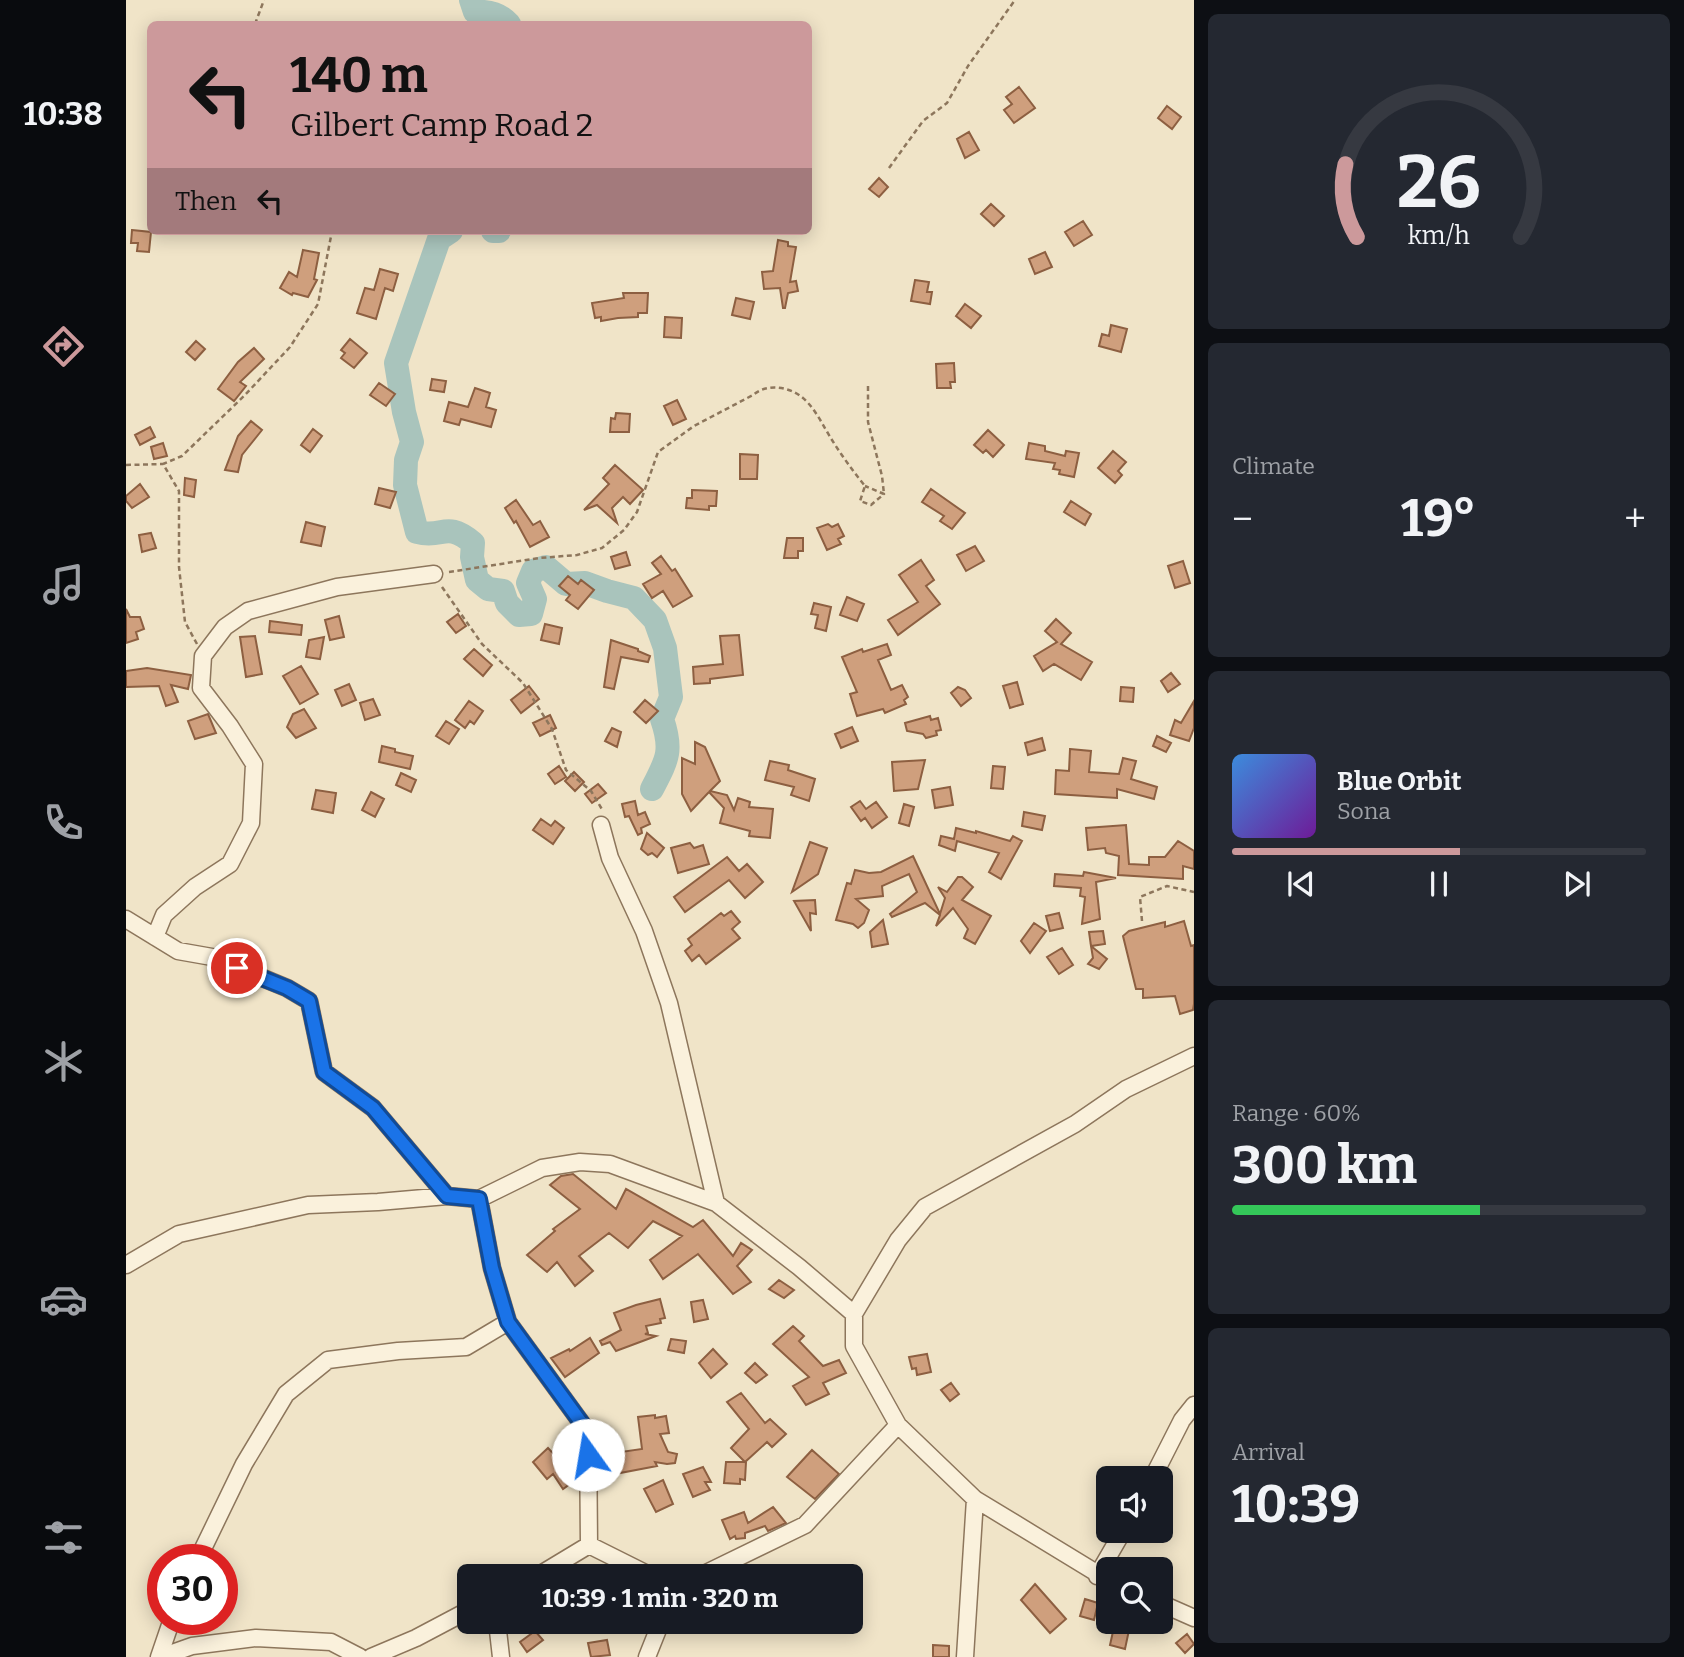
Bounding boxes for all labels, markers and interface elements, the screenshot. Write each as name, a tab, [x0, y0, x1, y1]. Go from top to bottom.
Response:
text: 140 m	[290, 46, 428, 105]
icon: left	[175, 49, 266, 140]
text: 10:38	[23, 95, 103, 133]
text: Gilbert Camp Road 2	[290, 106, 593, 144]
text: 26	[1397, 140, 1481, 227]
icon: left	[251, 182, 289, 220]
text: Then	[175, 186, 237, 217]
text: km/h	[1408, 221, 1470, 251]
icon: directions	[39, 322, 88, 371]
text: Climate	[1232, 452, 1315, 480]
text: 19°	[1401, 487, 1476, 550]
text: −	[1232, 496, 1253, 542]
text: +	[1624, 496, 1646, 542]
icon: music	[39, 560, 88, 609]
text: Blue Orbit	[1337, 766, 1461, 797]
text: Sona	[1337, 797, 1391, 825]
icon: phone	[39, 798, 88, 847]
icon: previous	[1282, 865, 1320, 903]
icon: pause	[1420, 865, 1458, 903]
icon: next	[1558, 865, 1596, 903]
pin	[207, 938, 267, 998]
icon: arrive	[218, 949, 256, 987]
icon: climate	[39, 1037, 88, 1086]
text: Range · 60%	[1232, 1099, 1361, 1127]
text: 300 km	[1232, 1134, 1417, 1197]
icon: car	[39, 1275, 88, 1324]
position arrow	[551, 1418, 625, 1492]
text: Arrival	[1232, 1438, 1305, 1466]
map controls	[1096, 1466, 1173, 1634]
button: sound	[1096, 1466, 1173, 1543]
text: 10:39	[1232, 1473, 1360, 1536]
icon: filters	[39, 1513, 88, 1562]
speed limit sign: 30	[147, 1544, 238, 1635]
button: search	[1096, 1557, 1173, 1634]
text: 10:39 · 1 min · 320 m	[542, 1583, 778, 1614]

